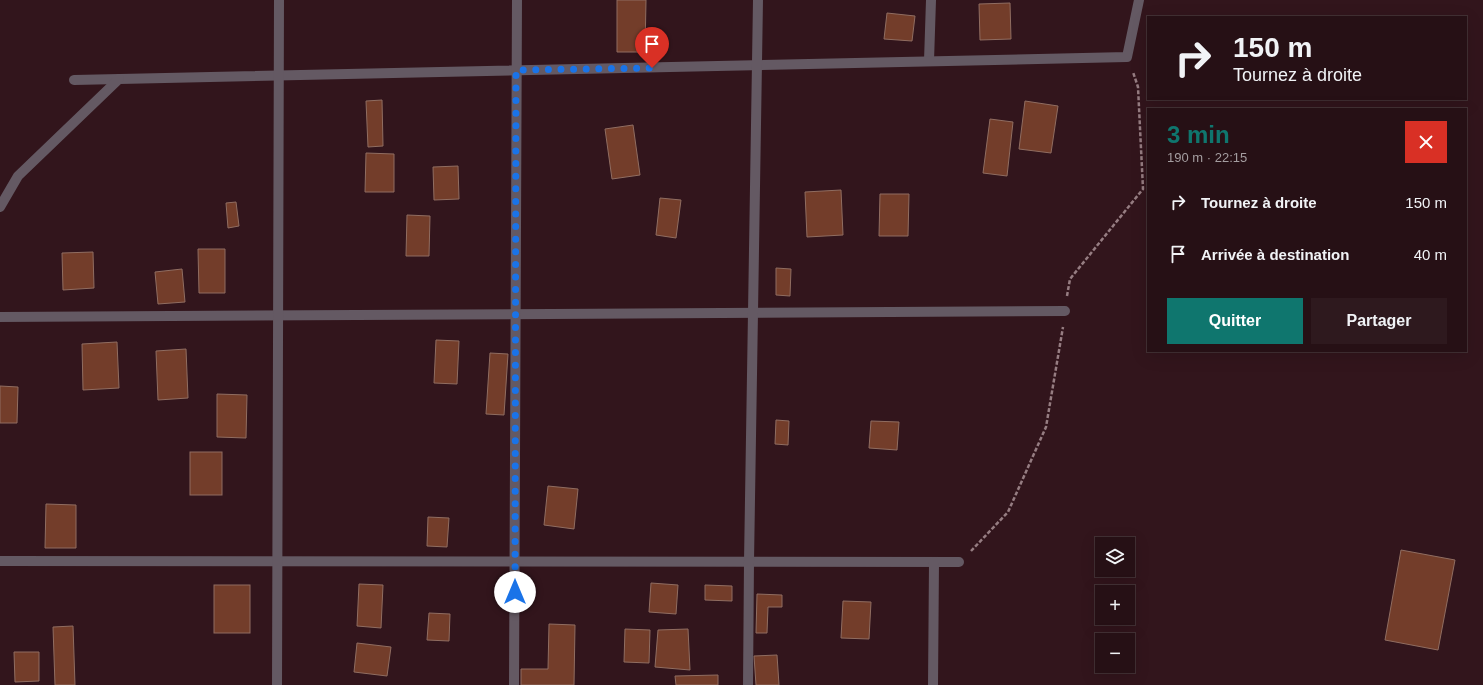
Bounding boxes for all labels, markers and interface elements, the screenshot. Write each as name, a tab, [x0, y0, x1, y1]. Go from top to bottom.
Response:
pin	[635, 27, 669, 68]
icon: right	[1167, 32, 1219, 84]
text: 150 m	[1233, 32, 1312, 63]
icon: arrive	[641, 33, 663, 55]
text: Tournez à droite	[1233, 65, 1362, 85]
text: 3 min	[1167, 121, 1230, 148]
button: close	[1405, 121, 1447, 163]
text: 190 m · 22:15	[1167, 150, 1247, 165]
icon: right	[1167, 191, 1189, 213]
text: Tournez à droite	[1201, 194, 1317, 211]
text: 150 m	[1405, 194, 1447, 211]
icon: arrive	[1167, 243, 1189, 265]
text: Arrivée à destination	[1201, 246, 1349, 263]
text: 40 m	[1414, 246, 1447, 263]
button: Quitter	[1167, 298, 1303, 344]
button: Partager	[1311, 298, 1447, 344]
map controls	[1095, 537, 1135, 673]
button: layers	[1095, 537, 1135, 577]
position arrow	[494, 571, 536, 613]
button: +	[1095, 585, 1135, 625]
button: −	[1095, 633, 1135, 673]

